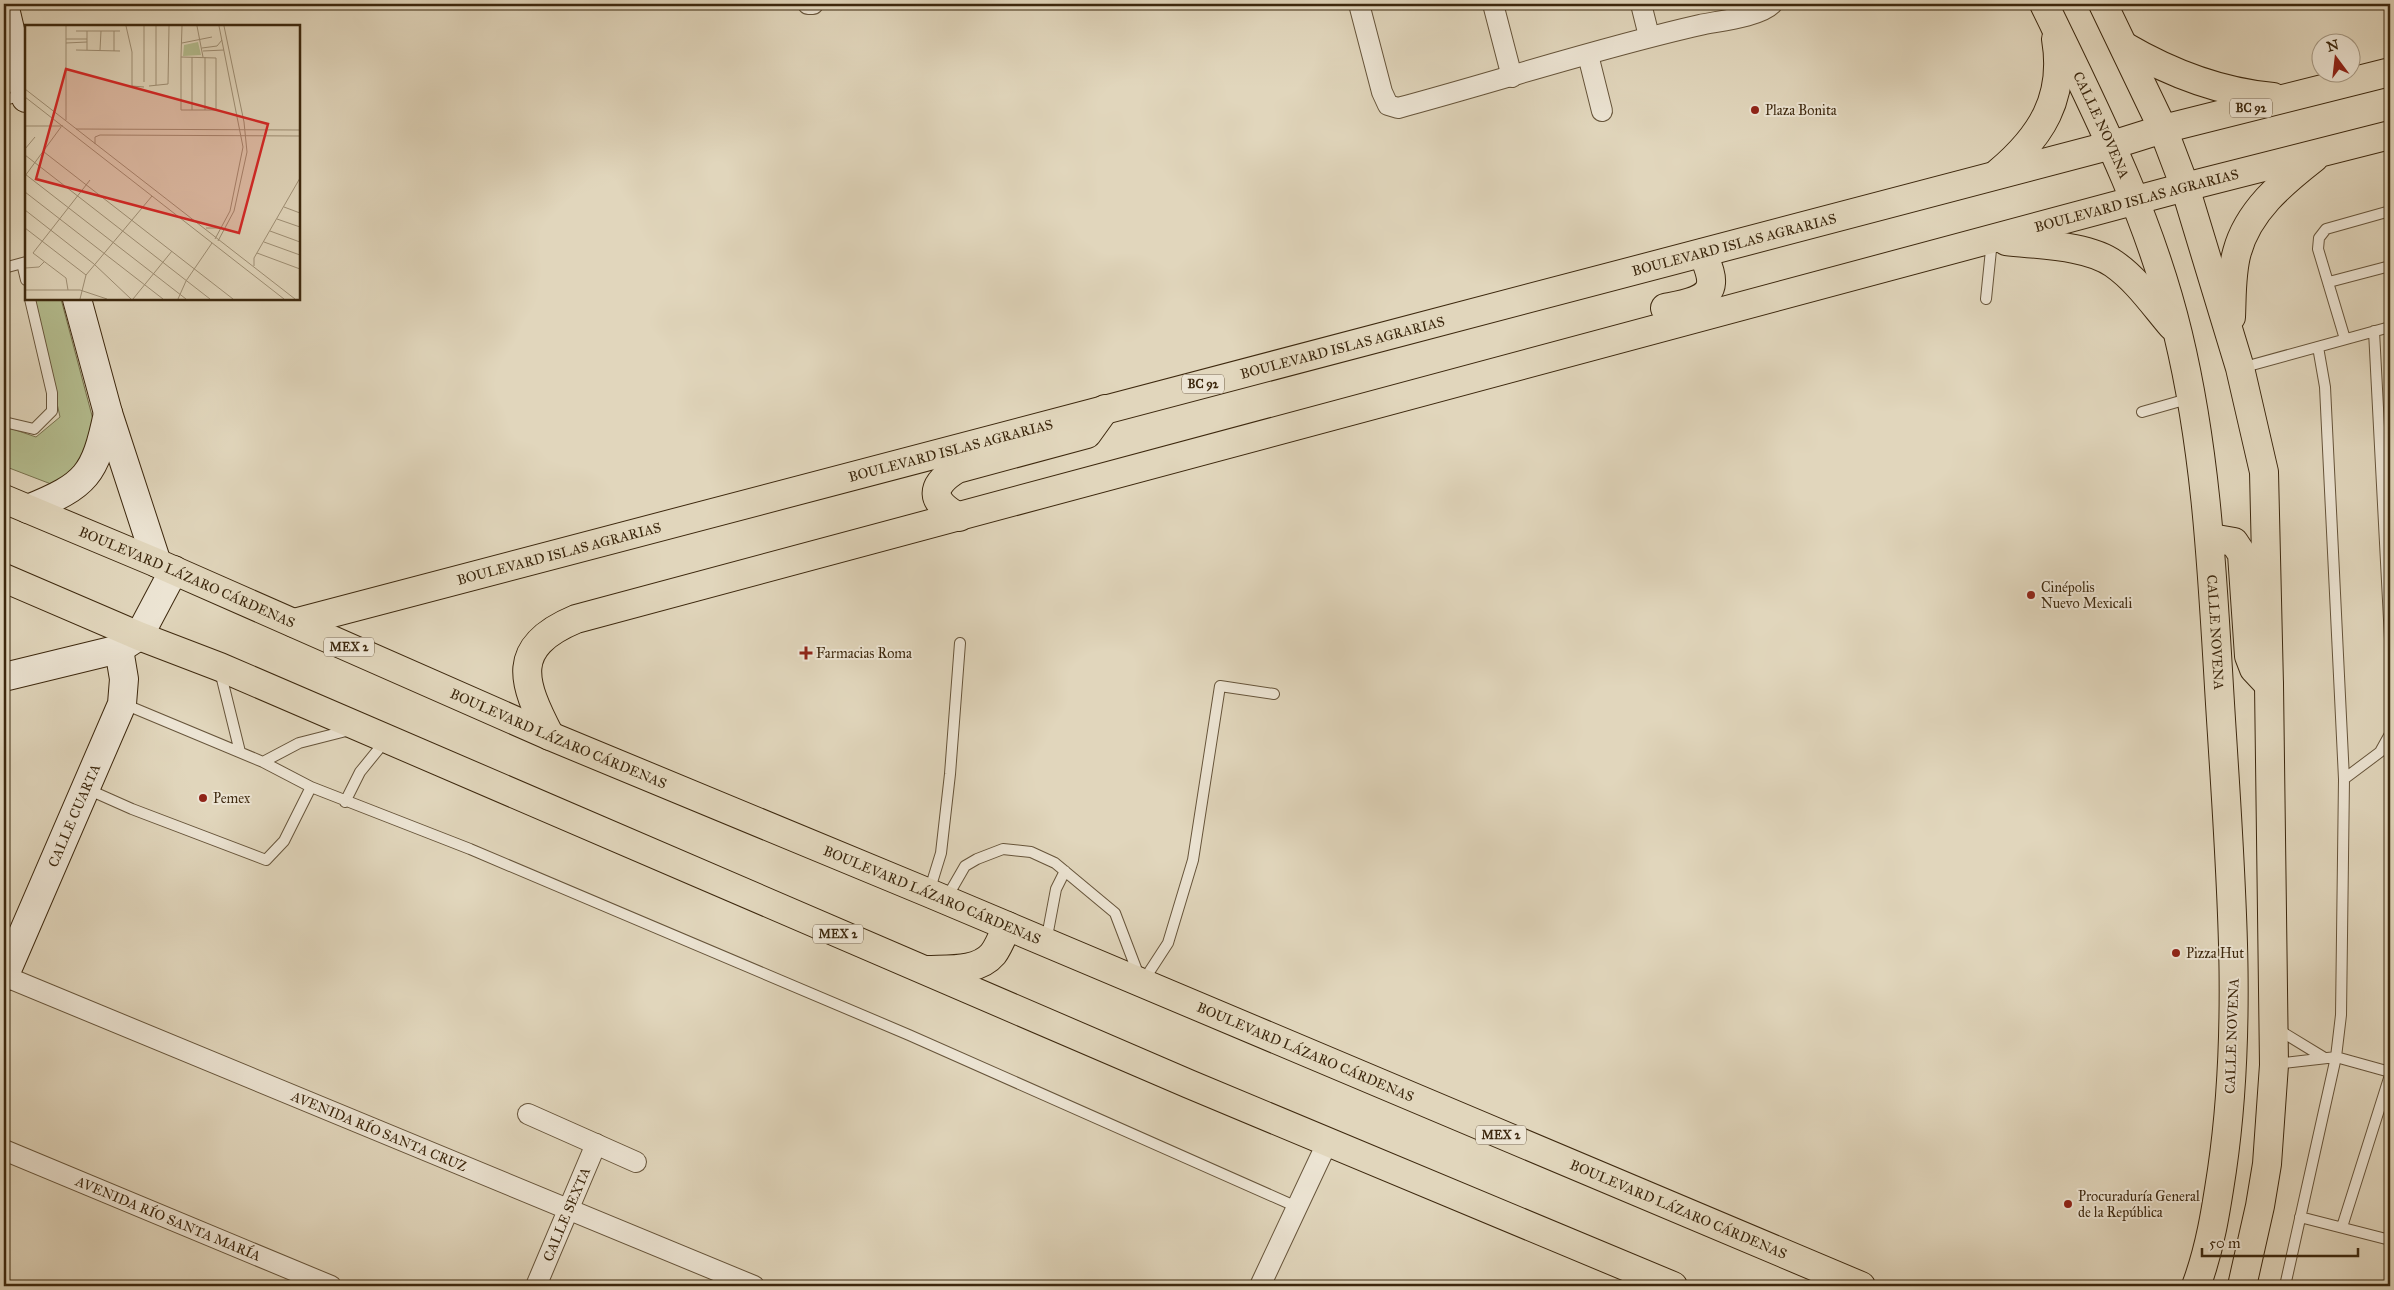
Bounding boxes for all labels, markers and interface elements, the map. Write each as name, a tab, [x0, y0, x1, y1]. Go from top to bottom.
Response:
inset map	[25, 25, 300, 300]
north arrow	[2312, 32, 2362, 82]
text: N	[2325, 36, 2341, 56]
street label: CALLE NOVENA	[2070, 69, 2133, 182]
road number: BC 92	[2230, 99, 2272, 118]
place label: Plaza Bonita	[1765, 102, 1837, 119]
marker: Plaza Bonita	[1749, 104, 1761, 116]
street label: BOULEVARD ISLAS AGRARIAS	[2033, 165, 2240, 236]
street label: BOULEVARD ISLAS AGRARIAS	[1630, 209, 1838, 279]
street label: BOULEVARD ISLAS AGRARIAS	[1238, 312, 1446, 382]
road number: BC 92	[1182, 374, 1224, 394]
street label: BOULEVARD ISLAS AGRARIAS	[847, 415, 1055, 485]
street label: BOULEVARD ISLAS AGRARIAS	[455, 518, 663, 588]
street label: BOULEVARD LÁZARO CÁRDENAS	[76, 523, 298, 631]
street label: CALLE NOVENA	[2203, 574, 2228, 691]
place label: Cinépolis Nuevo Mexicali	[2041, 579, 2132, 612]
marker: Cinépolis Nuevo Mexicali	[2025, 589, 2037, 601]
road number: MEX 2	[324, 638, 374, 656]
place label: Farmacias Roma	[816, 645, 912, 662]
marker: Farmacias Roma	[800, 647, 812, 659]
street label: BOULEVARD LÁZARO CÁRDENAS	[448, 685, 669, 792]
street label: CALLE CUARTA	[44, 761, 104, 870]
place label: Pemex	[213, 790, 251, 807]
marker: Pemex	[197, 792, 209, 804]
street label: BOULEVARD LÁZARO CÁRDENAS	[821, 842, 1043, 948]
road number: MEX 2	[813, 924, 863, 944]
place label: Pizza Hut	[2186, 945, 2244, 962]
marker: Pizza Hut	[2170, 947, 2182, 959]
street label: CALLE NOVENA	[2221, 977, 2243, 1094]
street label: BOULEVARD LÁZARO CÁRDENAS	[1194, 998, 1417, 1105]
street label: AVENIDA RÍO SANTA CRUZ	[288, 1087, 470, 1175]
road number: MEX 2	[1476, 1126, 1526, 1144]
street label: BOULEVARD LÁZARO CÁRDENAS	[1567, 1156, 1790, 1262]
street label: CALLE SEXTA	[539, 1164, 594, 1264]
street label: AVENIDA RÍO SANTA MARÍA	[72, 1172, 264, 1265]
place label: Procuraduría General de la República	[2078, 1188, 2200, 1221]
marker: Procuraduría General de la República	[2062, 1198, 2074, 1210]
scale bar	[2202, 1225, 2358, 1257]
text: 50 m	[2209, 1234, 2241, 1252]

